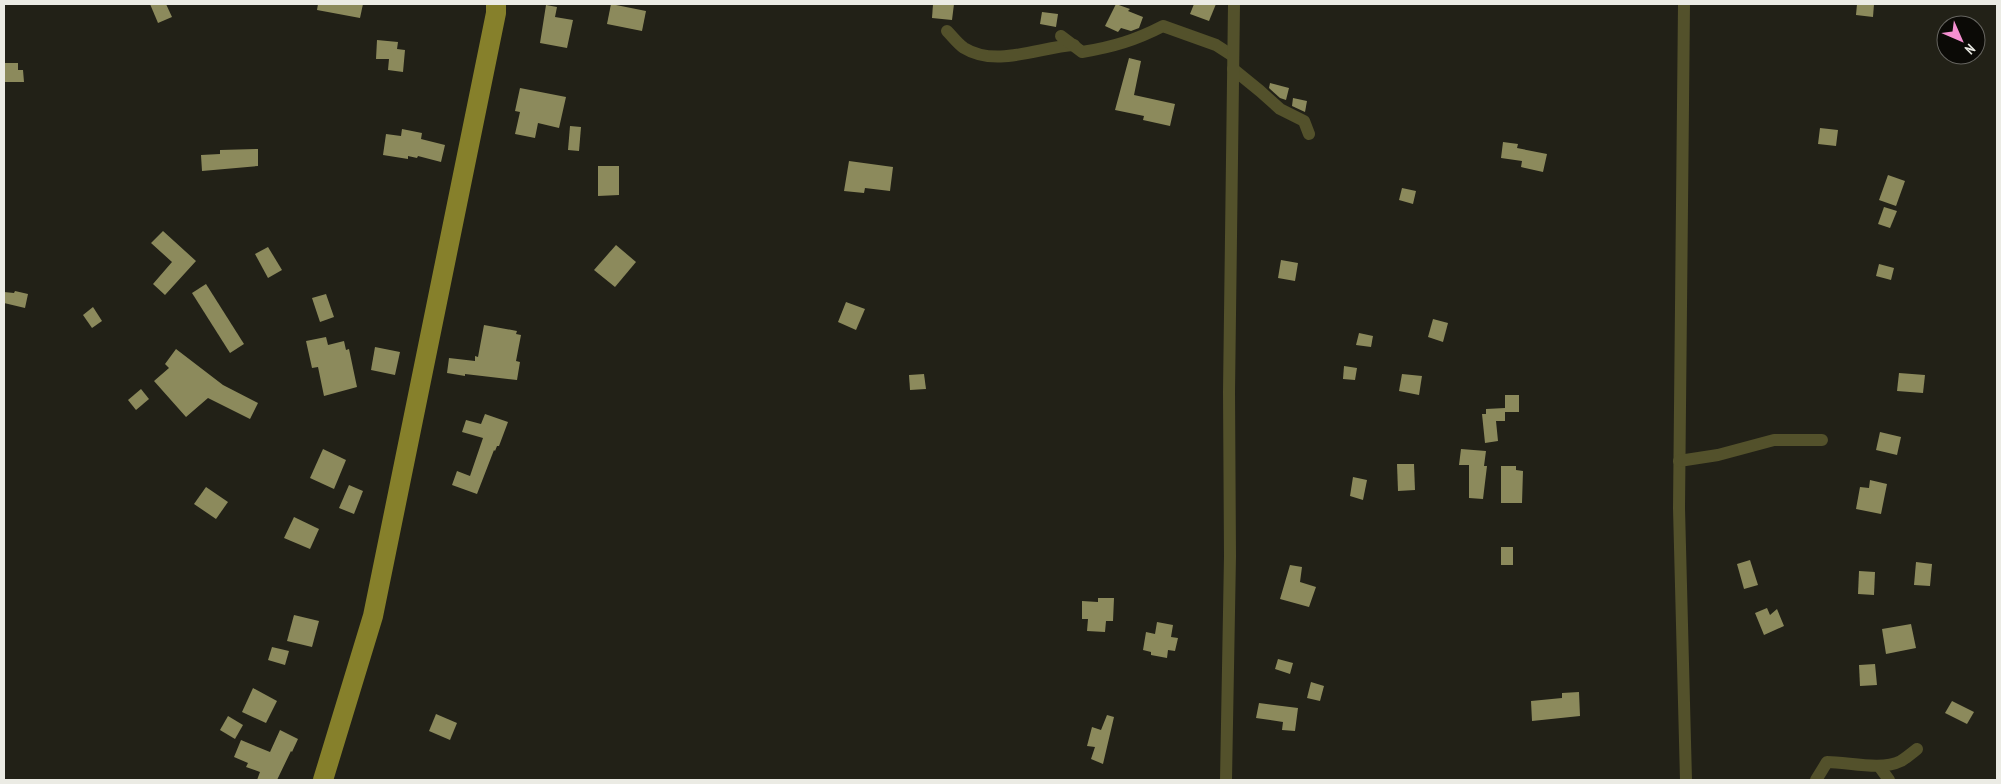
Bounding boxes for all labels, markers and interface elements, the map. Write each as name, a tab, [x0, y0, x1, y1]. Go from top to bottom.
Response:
north arrow	[1936, 15, 1986, 65]
text: N	[1961, 40, 1979, 58]

